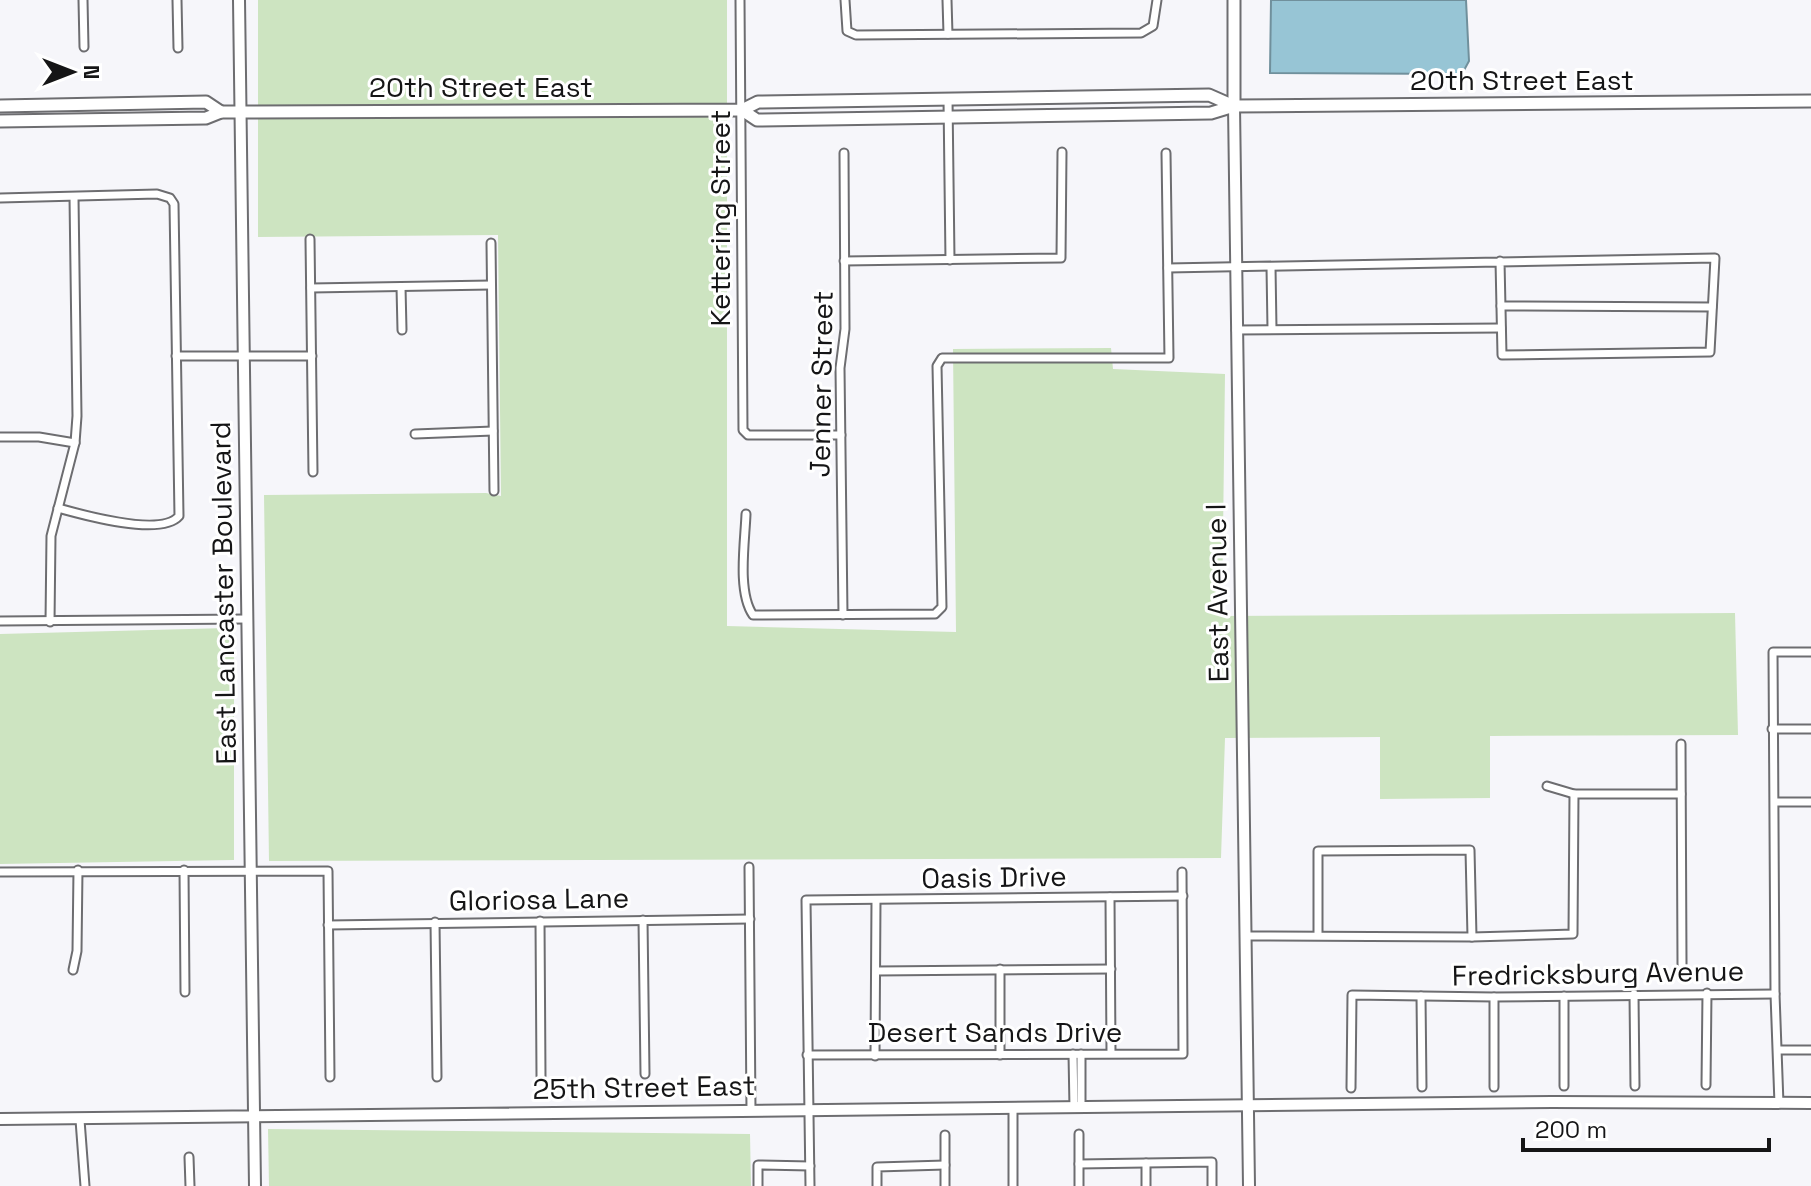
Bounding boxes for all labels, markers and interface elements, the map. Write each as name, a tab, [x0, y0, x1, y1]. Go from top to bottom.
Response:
north arrow	[32, 32, 112, 112]
street label: 20th Street East	[1410, 62, 1634, 98]
text: N	[78, 65, 106, 79]
street label: 20th Street East	[369, 69, 593, 105]
street label: Kettering Street	[702, 110, 738, 326]
street label: Jenner Street	[801, 290, 841, 478]
street label: East Lancaster Boulevard	[202, 421, 244, 765]
street label: East Avenue I	[1197, 503, 1237, 683]
street label: Oasis Drive	[921, 858, 1067, 896]
street label: Gloriosa Lane	[448, 879, 630, 919]
street label: Fredricksburg Avenue	[1452, 952, 1744, 994]
street label: Desert Sands Drive	[868, 1014, 1122, 1050]
street label: 25th Street East	[532, 1067, 756, 1107]
scale bar	[1523, 1102, 1769, 1152]
text: 200 m	[1535, 1114, 1607, 1145]

